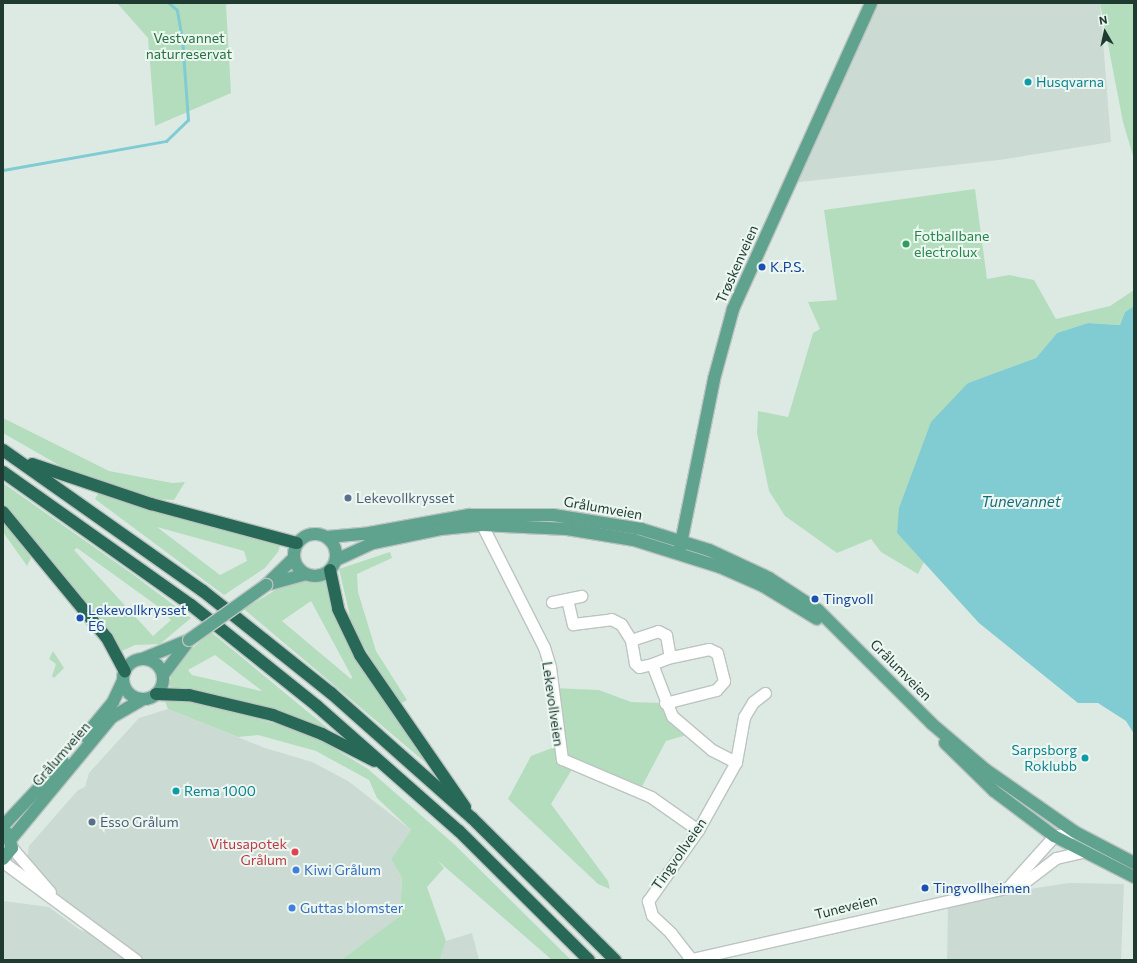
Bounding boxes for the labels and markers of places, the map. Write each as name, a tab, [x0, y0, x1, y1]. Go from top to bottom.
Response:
place label: Husqvarna	[1036, 74, 1104, 90]
marker: Husqvarna	[1023, 77, 1033, 87]
place label: Fotballbane electrolux	[914, 228, 989, 260]
marker: Fotballbane electrolux	[901, 239, 911, 249]
place label: K.P.S.	[770, 259, 805, 275]
marker: K.P.S.	[757, 262, 767, 272]
place label: Lekevollkrysset	[356, 490, 454, 506]
marker: Lekevollkrysset	[343, 493, 353, 503]
place label: Tingvoll	[823, 591, 874, 607]
marker: Tingvoll	[810, 594, 820, 604]
place label: Lekevollkrysset E6	[88, 602, 186, 634]
marker: Lekevollkrysset E6	[75, 613, 85, 623]
place label: Sarpsborg Roklubb	[1012, 742, 1077, 774]
marker: Sarpsborg Roklubb	[1080, 753, 1090, 763]
place label: Rema 1000	[184, 783, 256, 799]
marker: Rema 1000	[171, 786, 181, 796]
place label: Esso Grålum	[100, 814, 179, 830]
marker: Esso Grålum	[87, 817, 97, 827]
place label: Vitusapotek Grålum	[209, 836, 287, 868]
marker: Vitusapotek Grålum	[290, 847, 300, 857]
place label: Kiwi Grålum	[304, 862, 381, 878]
marker: Kiwi Grålum	[291, 865, 301, 875]
place label: Tingvollheimen	[933, 880, 1030, 896]
marker: Tingvollheimen	[920, 883, 930, 893]
place label: Guttas blomster	[300, 900, 403, 916]
marker: Guttas blomster	[287, 903, 297, 913]

